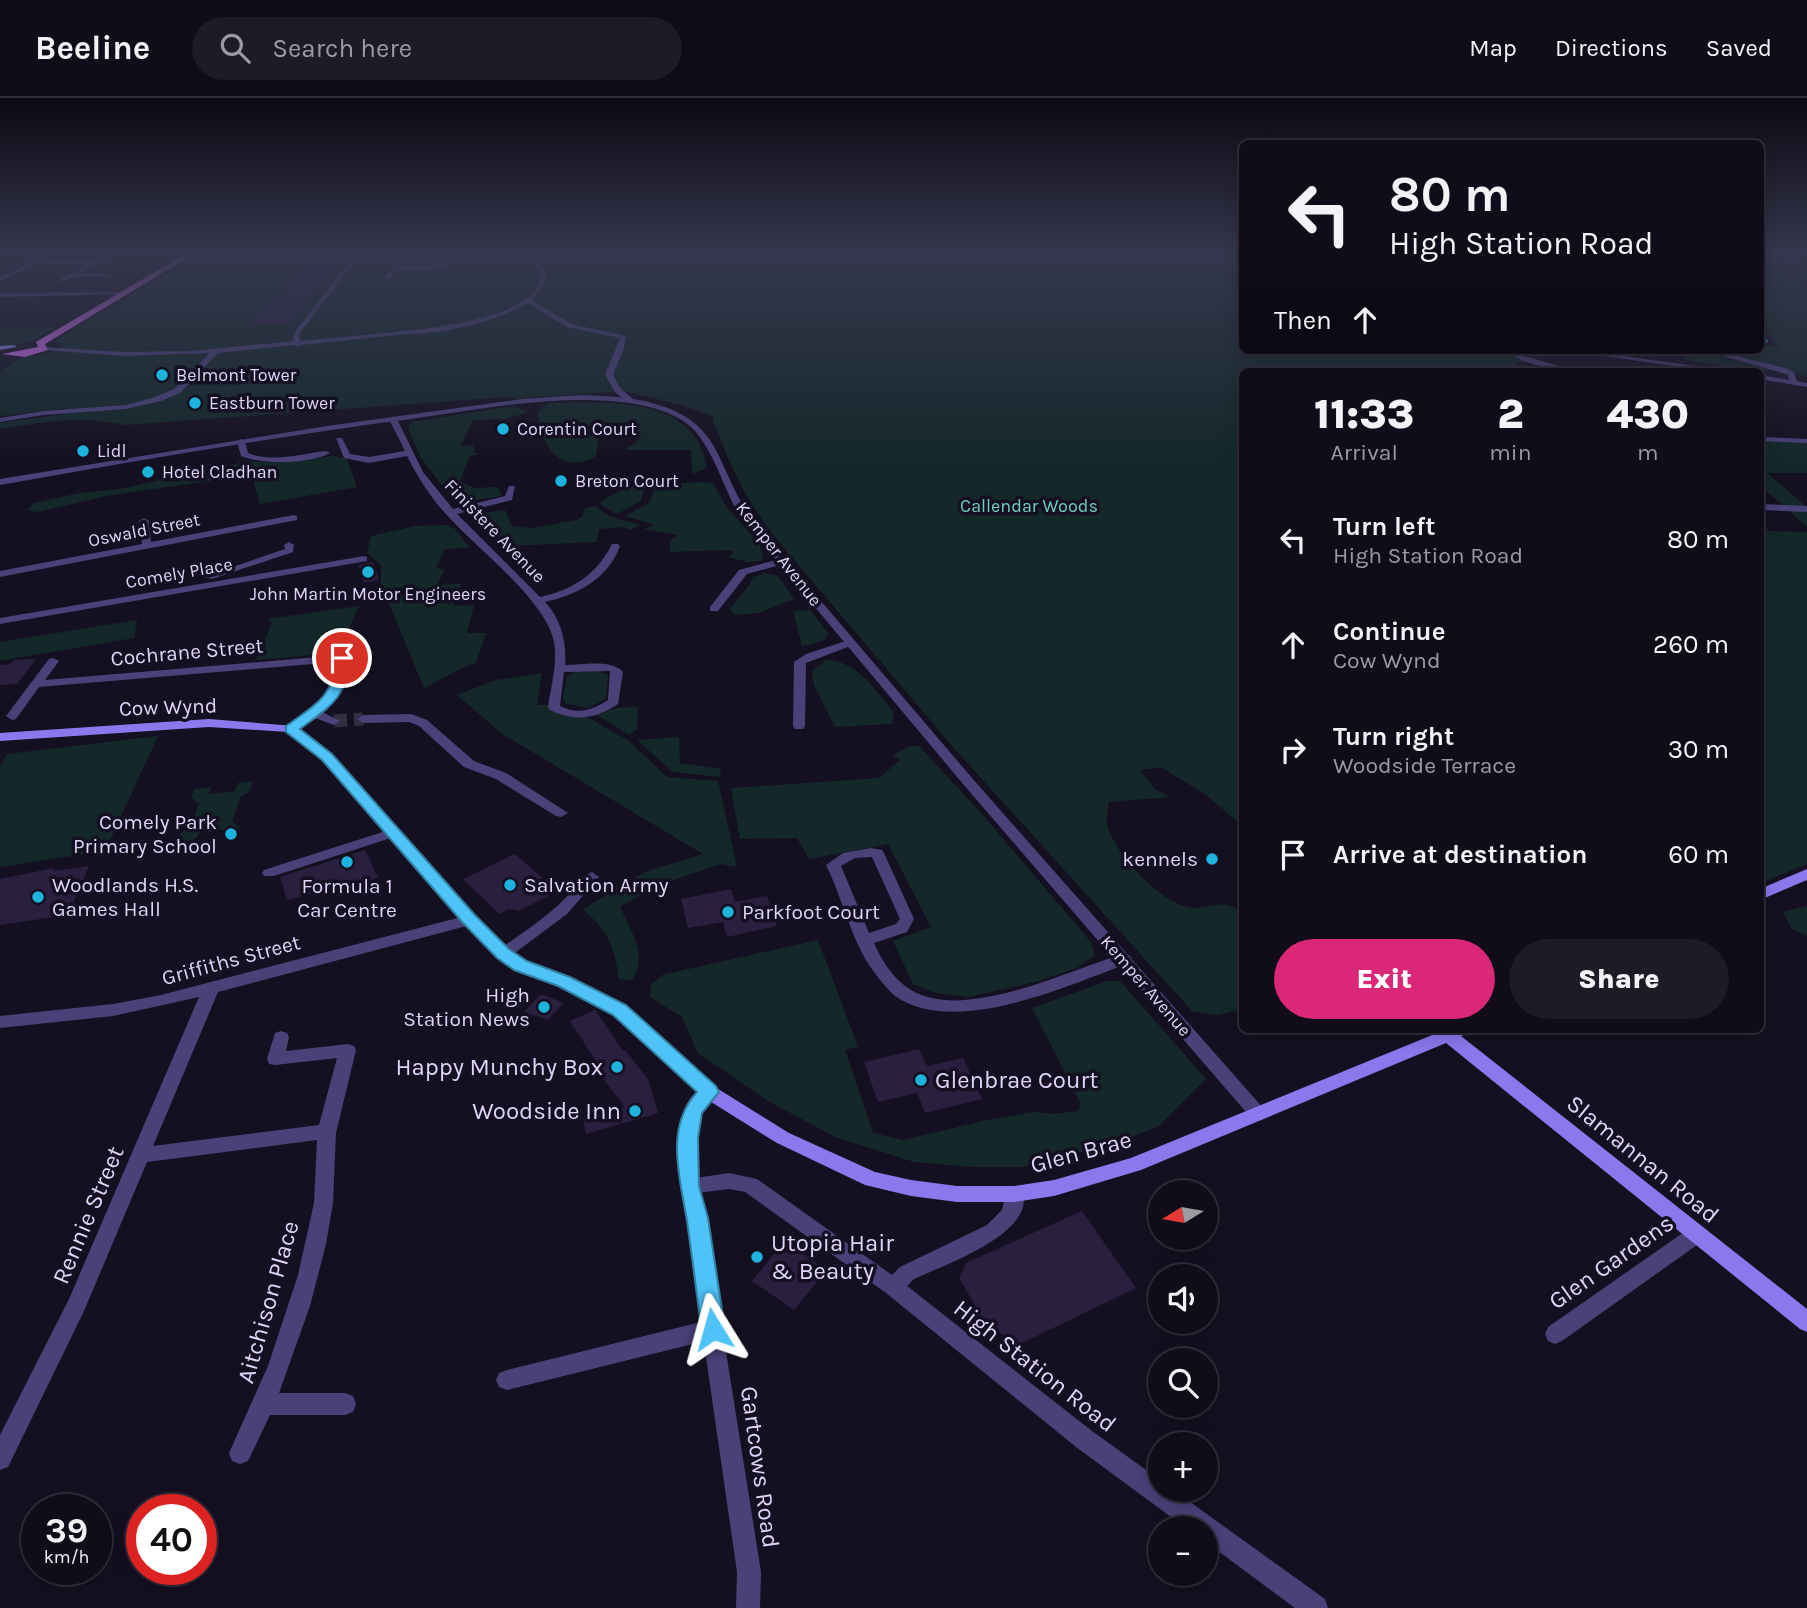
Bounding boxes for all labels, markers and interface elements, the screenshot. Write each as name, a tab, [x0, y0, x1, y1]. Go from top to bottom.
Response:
search box	[192, 17, 682, 80]
text: Beeline	[35, 29, 150, 67]
icon: search	[216, 29, 254, 67]
text: Search here	[272, 33, 412, 64]
text: Map	[1469, 34, 1517, 62]
text: Directions	[1555, 34, 1668, 62]
text: Saved	[1706, 34, 1772, 62]
text: 80 m	[1389, 166, 1511, 223]
icon: left	[1274, 168, 1365, 259]
text: High Station Road	[1389, 225, 1654, 262]
icon: ahead	[1346, 301, 1384, 339]
text: Then	[1274, 305, 1332, 336]
place label: Belmont Tower	[176, 364, 297, 386]
marker: Belmont Tower	[154, 367, 170, 383]
text: 11:33	[1314, 389, 1414, 439]
text: 2	[1497, 389, 1524, 439]
text: 430	[1607, 389, 1689, 439]
place label: Eastburn Tower	[209, 392, 335, 414]
marker: Eastburn Tower	[187, 395, 203, 411]
place label: Corentin Court	[517, 418, 637, 440]
marker: Corentin Court	[495, 421, 511, 437]
text: Arrival	[1330, 439, 1398, 466]
text: min	[1489, 439, 1532, 466]
text: m	[1637, 439, 1659, 466]
place label: Lidl	[97, 440, 126, 462]
marker: Lidl	[75, 443, 91, 459]
place label: Hotel Cladhan	[162, 461, 277, 483]
marker: Hotel Cladhan	[140, 464, 156, 480]
place label: Breton Court	[575, 470, 679, 492]
marker: Breton Court	[553, 473, 569, 489]
street label: Finistere Avenue	[440, 475, 550, 587]
park label: Callendar Woods	[960, 495, 1098, 517]
street label: Kemper Avenue	[731, 497, 827, 611]
street label: Oswald Street	[86, 508, 202, 552]
text: Turn left	[1333, 511, 1435, 542]
icon: left	[1274, 521, 1312, 559]
text: 80 m	[1667, 524, 1729, 555]
text: High Station Road	[1333, 542, 1523, 569]
street label: Comely Place	[124, 553, 234, 593]
marker: John Martin Motor Engineers	[360, 564, 376, 580]
place label: John Martin Motor Engineers	[250, 583, 486, 605]
text: Continue	[1333, 616, 1445, 647]
icon: ahead	[1274, 626, 1312, 664]
pin	[312, 628, 372, 688]
text: 260 m	[1653, 629, 1729, 660]
street label: Cochrane Street	[110, 633, 264, 671]
icon: arrive	[323, 639, 361, 677]
text: Cow Wynd	[1333, 647, 1441, 674]
street label: Cow Wynd	[119, 693, 217, 721]
text: Turn right	[1333, 721, 1454, 752]
icon: right	[1274, 731, 1312, 769]
text: 30 m	[1668, 734, 1729, 765]
text: Woodside Terrace	[1333, 752, 1516, 779]
place label: Comely Park Primary School	[73, 810, 217, 858]
marker: Comely Park Primary School	[223, 826, 239, 842]
icon: arrive	[1274, 836, 1312, 874]
text: Arrive at destination	[1333, 839, 1587, 870]
text: 60 m	[1668, 839, 1729, 870]
place label: kennels	[1122, 847, 1198, 871]
marker: kennels	[1204, 851, 1220, 867]
marker: Formula 1 Car Centre	[339, 854, 355, 870]
place label: Woodlands H.S. Games Hall	[52, 873, 199, 921]
place label: Salvation Army	[524, 873, 669, 897]
place label: Formula 1 Car Centre	[297, 874, 397, 922]
marker: Salvation Army	[502, 877, 518, 893]
marker: Woodlands H.S. Games Hall	[30, 889, 46, 905]
place label: Parkfoot Court	[742, 900, 880, 924]
marker: Parkfoot Court	[720, 904, 736, 920]
street label: Griffiths Street	[159, 930, 303, 990]
street label: Kemper Avenue	[1096, 931, 1196, 1041]
button: Exit	[1274, 939, 1495, 1019]
button: Share	[1509, 939, 1729, 1019]
place label: High Station News	[403, 983, 530, 1031]
marker: High Station News	[536, 999, 552, 1015]
place label: Happy Munchy Box	[395, 1053, 603, 1081]
marker: Happy Munchy Box	[609, 1059, 625, 1075]
place label: Glenbrae Court	[935, 1066, 1098, 1094]
marker: Glenbrae Court	[913, 1072, 929, 1088]
street label: Slamannan Road	[1561, 1089, 1725, 1229]
place label: Woodside Inn	[472, 1097, 621, 1125]
marker: Woodside Inn	[627, 1103, 643, 1119]
street label: Glen Brae	[1027, 1125, 1135, 1179]
street label: Rennie Street	[46, 1142, 130, 1288]
north arrow	[1148, 1180, 1218, 1250]
map controls	[1148, 1180, 1218, 1586]
street label: Glen Gardens	[1543, 1209, 1679, 1315]
street label: Aitchison Place	[231, 1217, 305, 1387]
place label: Utopia Hair & Beauty	[771, 1229, 894, 1285]
marker: Utopia Hair & Beauty	[749, 1249, 765, 1265]
button: sound	[1148, 1264, 1218, 1334]
position arrow	[676, 1292, 750, 1366]
street label: High Station Road	[948, 1294, 1122, 1438]
button: search	[1148, 1348, 1218, 1418]
street label: Gartcows Road	[735, 1384, 785, 1550]
button: +	[1148, 1432, 1218, 1502]
speed limit sign: 40	[126, 1494, 217, 1585]
text: 39	[45, 1510, 88, 1551]
button: −	[1148, 1516, 1218, 1586]
text: km/h	[44, 1546, 89, 1568]

